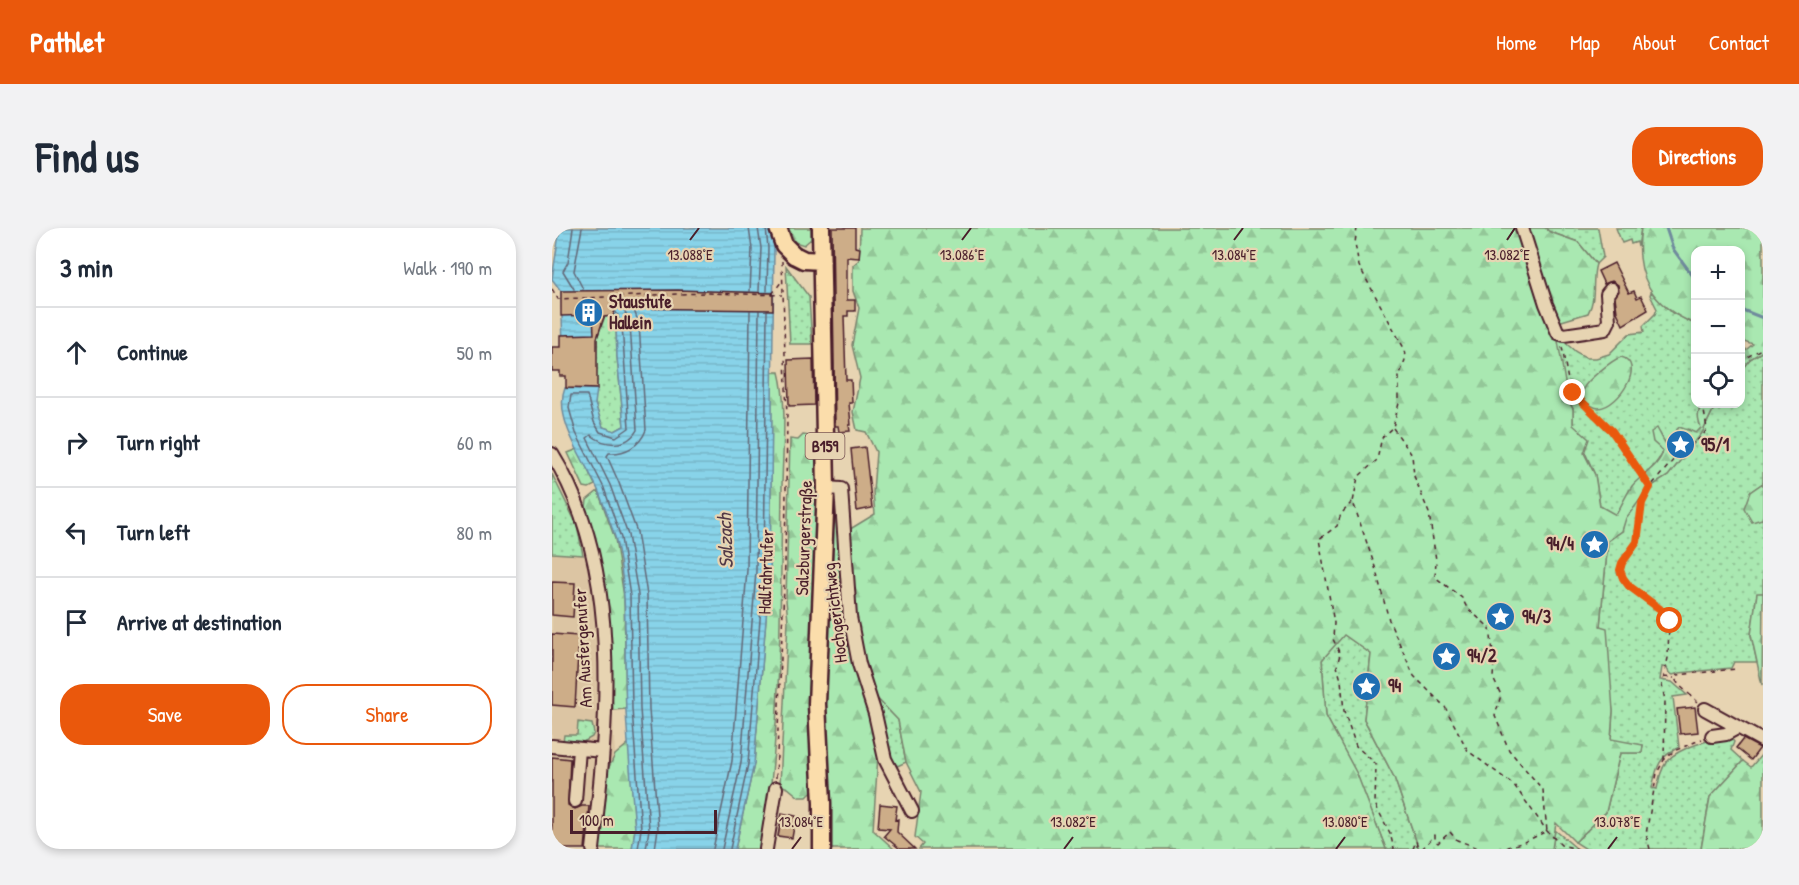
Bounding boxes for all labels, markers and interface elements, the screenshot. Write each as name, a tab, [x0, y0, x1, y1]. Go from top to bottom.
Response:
text: Pathlet	[30, 23, 104, 61]
text: Home	[1496, 28, 1537, 57]
text: Map	[1570, 28, 1600, 57]
text: About	[1633, 28, 1676, 57]
text: Contact	[1709, 28, 1769, 57]
button: Directions	[1632, 127, 1763, 186]
text: Find us	[36, 128, 139, 185]
text: 13.088°E	[667, 244, 713, 265]
text: 13.086°E	[940, 244, 985, 265]
text: 13.084°E	[1212, 244, 1257, 265]
text: 13.082°E	[1484, 244, 1530, 265]
map controls	[1691, 246, 1745, 408]
button: +	[1691, 246, 1745, 300]
text: 3 min	[60, 250, 113, 285]
text: Walk · 190 m	[403, 254, 492, 281]
place label: Staustufe Hallein	[609, 289, 672, 335]
building icon: Staustufe Hallein	[572, 296, 604, 328]
button: −	[1691, 300, 1745, 354]
icon: ahead	[60, 336, 93, 369]
text: Continue	[117, 337, 188, 367]
text: 50 m	[456, 339, 492, 366]
button: locate	[1691, 354, 1745, 408]
route end	[1559, 379, 1585, 405]
icon: right	[60, 426, 93, 459]
text: Turn right	[117, 427, 200, 457]
text: 60 m	[457, 429, 492, 456]
place icon: 95/1	[1664, 429, 1696, 461]
place label: 95/1	[1701, 432, 1730, 457]
road number: B159	[806, 433, 844, 459]
street label: Salzburgerstraße	[789, 480, 818, 596]
water label: Salzach	[710, 512, 739, 569]
icon: left	[60, 516, 93, 549]
text: Turn left	[117, 517, 190, 547]
text: 80 m	[456, 519, 492, 546]
place icon: 94/4	[1579, 528, 1611, 560]
street label: Hallfahrtufer	[752, 529, 779, 615]
place label: 94/4	[1546, 531, 1574, 556]
street label: Hochgerichtweg	[816, 562, 853, 665]
street label: Am Ausfergenufer	[567, 588, 598, 708]
place icon: 94/3	[1485, 601, 1517, 633]
place label: 94/3	[1522, 604, 1551, 629]
icon: arrive	[60, 606, 93, 639]
text: Arrive at destination	[117, 607, 282, 637]
route start	[1656, 607, 1682, 633]
place icon: 94/2	[1430, 640, 1462, 672]
place label: 94/2	[1467, 643, 1497, 668]
place icon: 94	[1351, 670, 1383, 702]
place label: 94	[1388, 673, 1402, 698]
button: Save	[60, 684, 270, 745]
button: Share	[282, 684, 492, 745]
scale bar	[570, 807, 717, 834]
text: 100 m	[579, 809, 614, 831]
text: 13.084°E	[779, 811, 824, 832]
text: 13.082°E	[1050, 811, 1096, 832]
text: 13.080°E	[1322, 811, 1368, 832]
text: 13.078°E	[1594, 811, 1640, 832]

